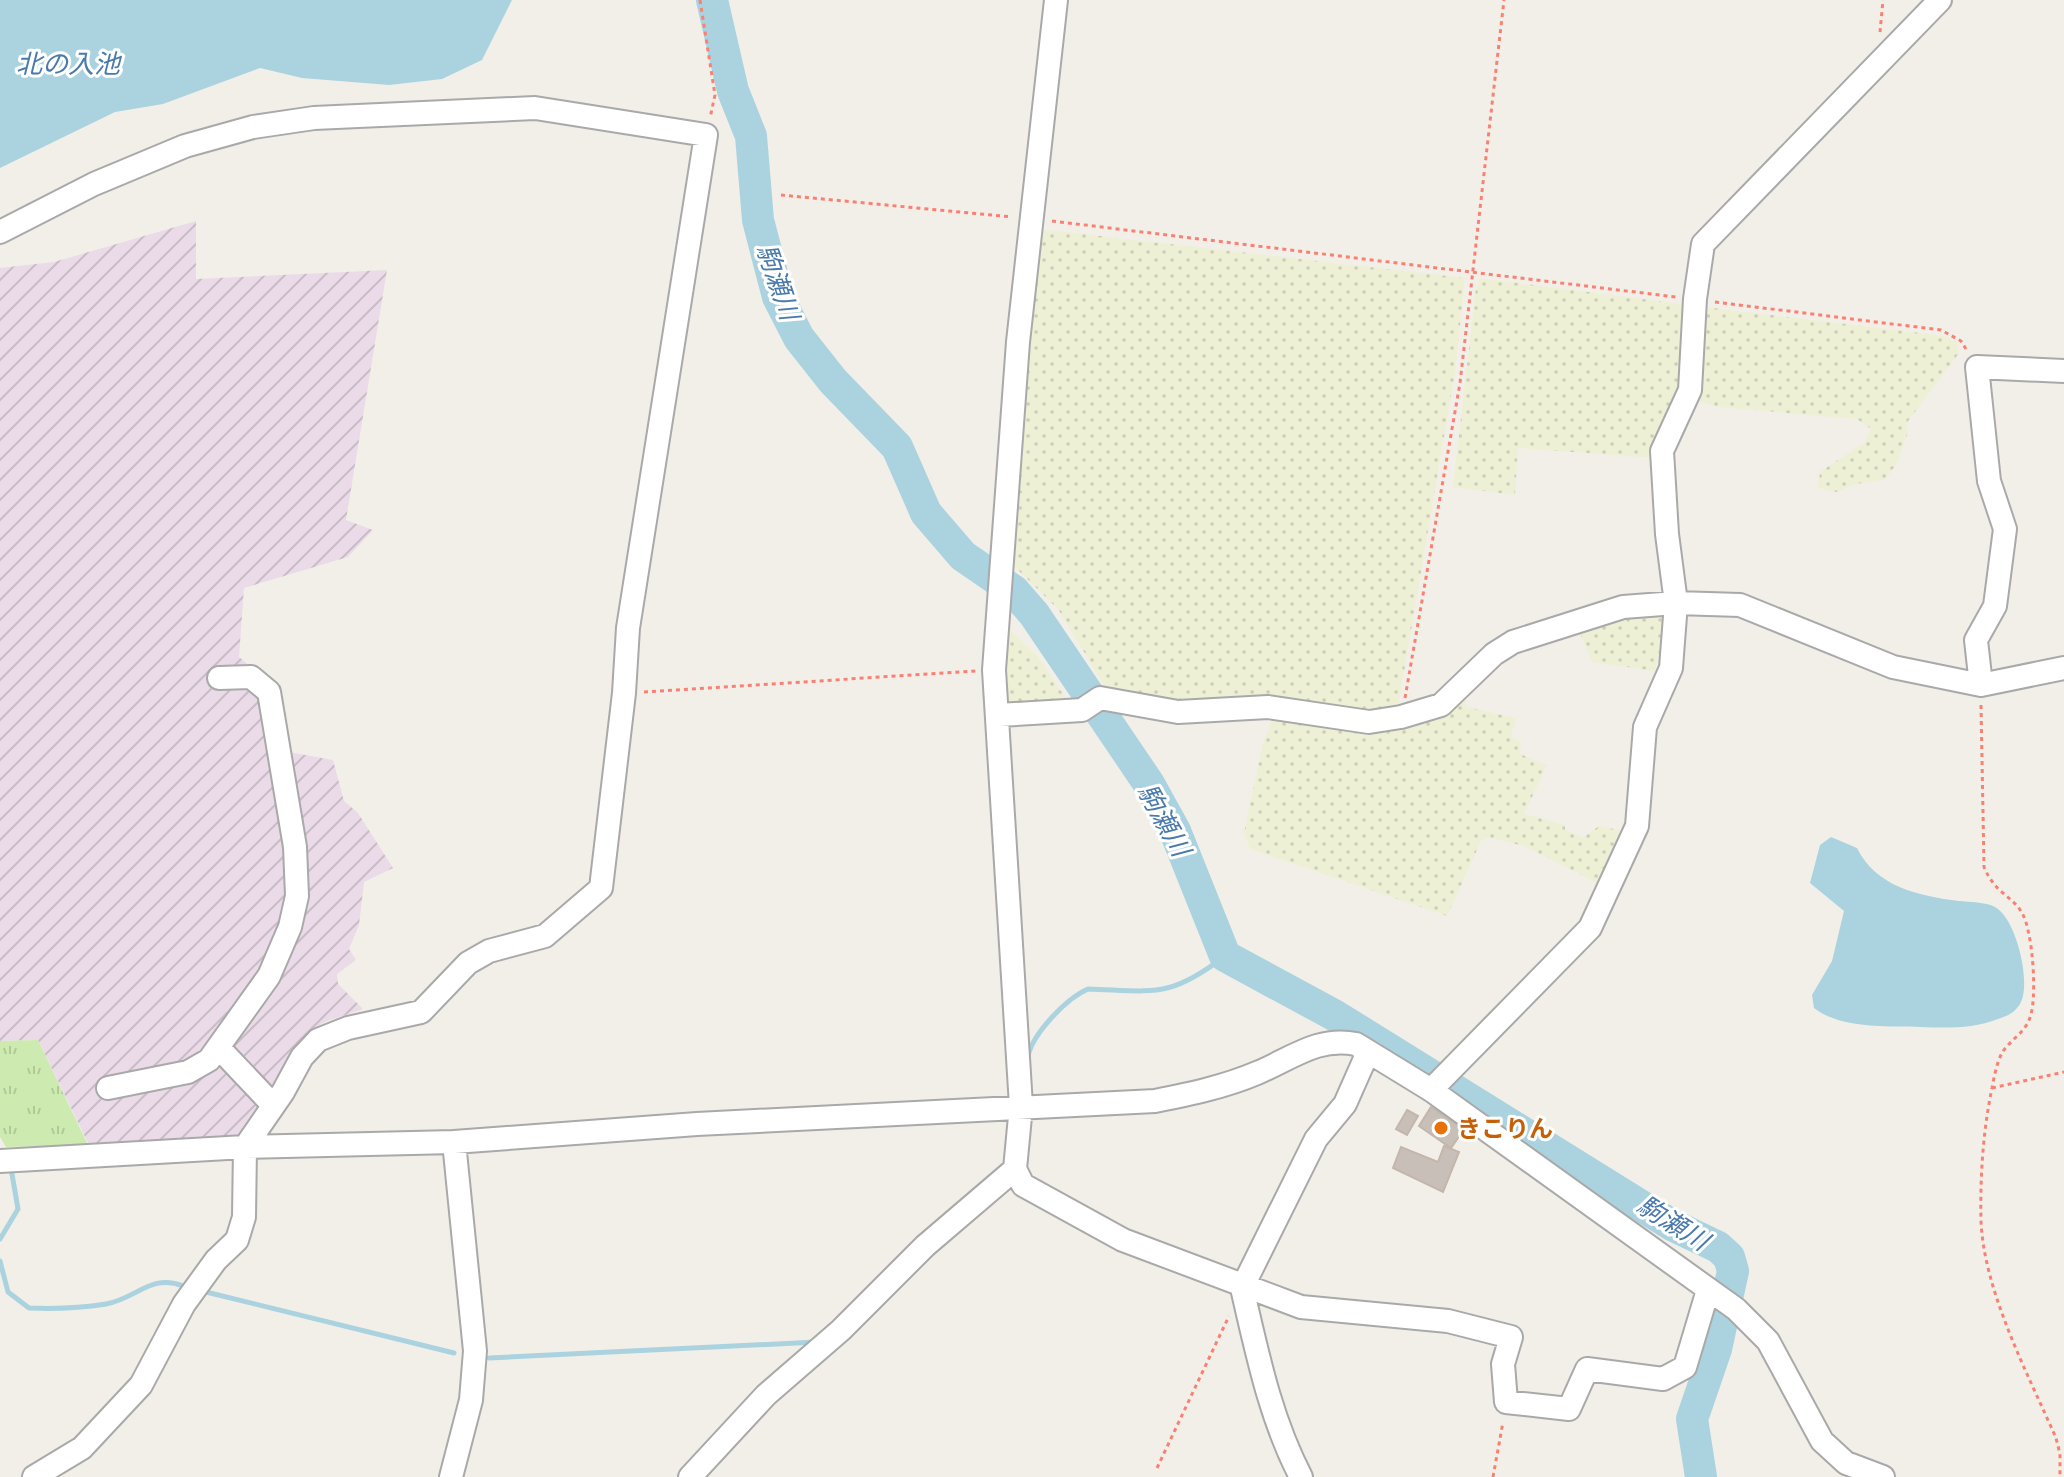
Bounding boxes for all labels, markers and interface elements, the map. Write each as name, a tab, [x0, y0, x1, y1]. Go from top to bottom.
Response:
water label: 北の入池	[16, 48, 123, 80]
water label: 駒瀬川	[750, 240, 807, 327]
water label: 駒瀬川	[1131, 778, 1198, 864]
place label: きこりん	[1457, 1114, 1553, 1143]
marker: きこりん	[1432, 1119, 1450, 1137]
water label: 駒瀬川	[1631, 1189, 1717, 1259]

